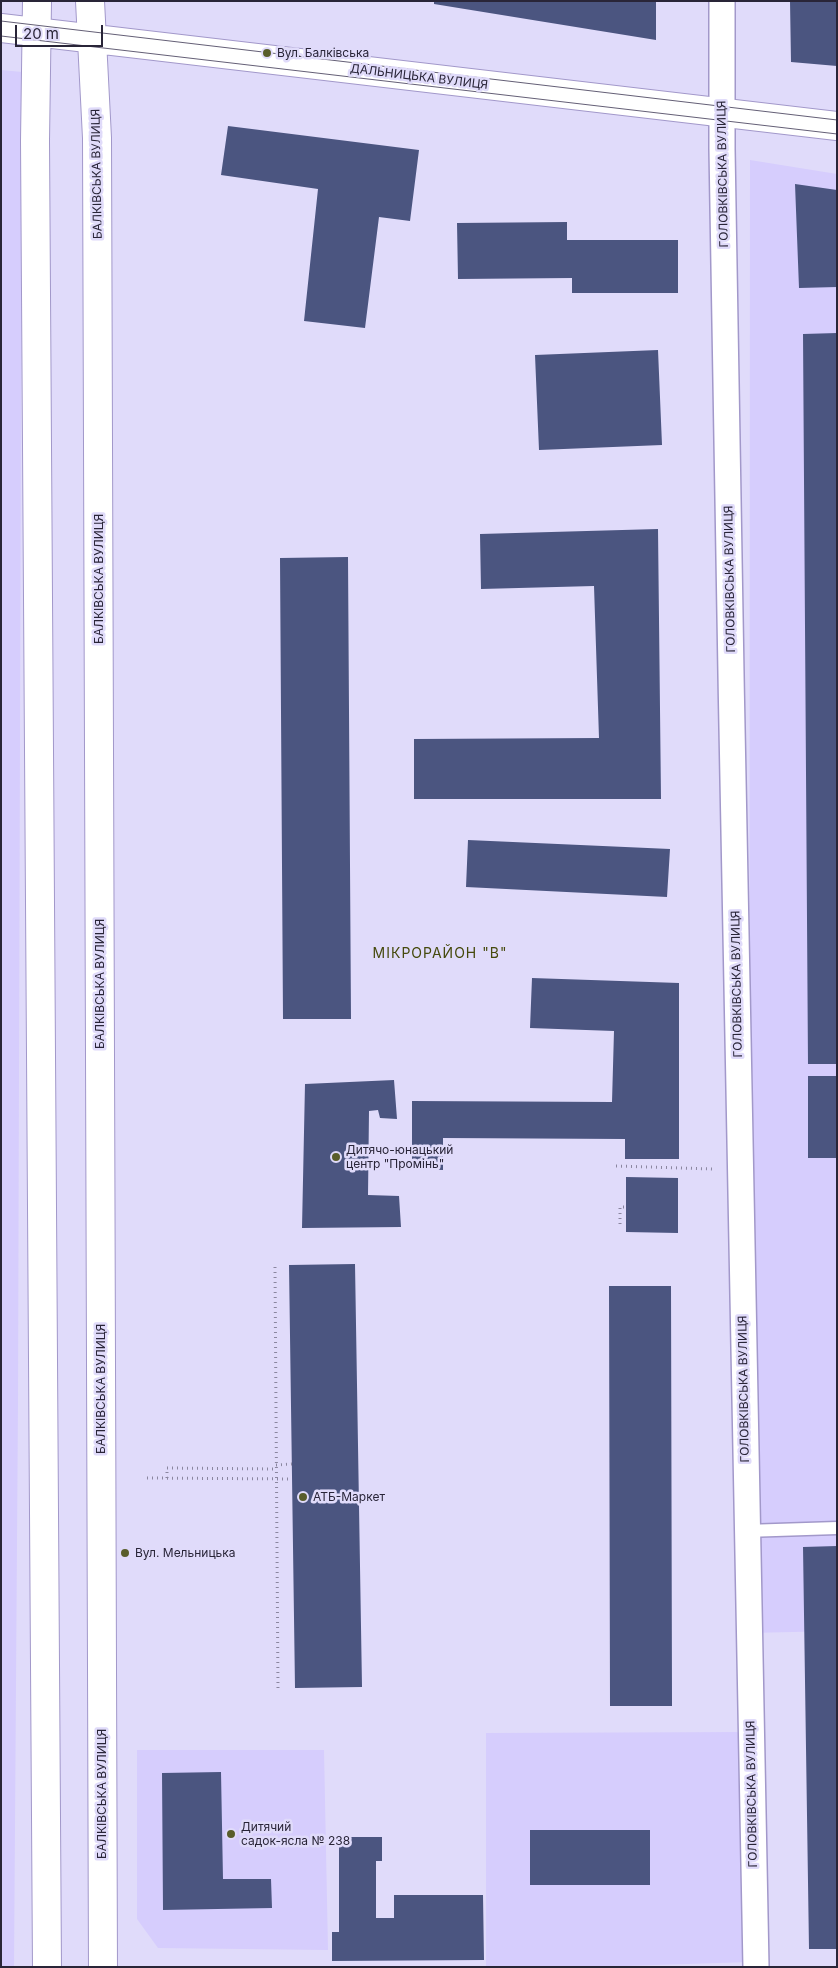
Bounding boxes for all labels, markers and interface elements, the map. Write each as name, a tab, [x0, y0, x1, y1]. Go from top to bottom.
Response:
scale bar	[18, 15, 105, 47]
text: 20 m	[23, 24, 59, 43]
place label: Вул. Балківська	[277, 46, 369, 60]
marker: Вул. Балківська	[261, 47, 273, 59]
street label: ДАЛЬНИЦЬКА ВУЛИЦЯ	[349, 61, 489, 93]
street label: ГОЛОВКІВСЬКА ВУЛИЦЯ	[715, 100, 731, 248]
street label: БАЛКІВСЬКА ВУЛИЦЯ	[89, 109, 105, 239]
street label: ГОЛОВКІВСЬКА ВУЛИЦЯ	[722, 505, 738, 653]
street label: БАЛКІВСЬКА ВУЛИЦЯ	[92, 514, 106, 644]
street label: ГОЛОВКІВСЬКА ВУЛИЦЯ	[729, 910, 745, 1058]
street label: БАЛКІВСЬКА ВУЛИЦЯ	[93, 919, 107, 1049]
district label: МІКРОРАЙОН "В"	[371, 946, 509, 962]
place label: Дитячо-юнацький центр "Промінь"	[346, 1143, 453, 1171]
marker: Дитячо-юнацький центр "Промінь"	[330, 1151, 342, 1163]
street label: ГОЛОВКІВСЬКА ВУЛИЦЯ	[736, 1315, 752, 1463]
street label: БАЛКІВСЬКА ВУЛИЦЯ	[94, 1324, 108, 1454]
place label: АТБ-Маркет	[313, 1490, 385, 1504]
marker: АТБ-Маркет	[297, 1491, 309, 1503]
place label: Вул. Мельницька	[135, 1546, 236, 1560]
marker: Вул. Мельницька	[119, 1547, 131, 1559]
street label: ГОЛОВКІВСЬКА ВУЛИЦЯ	[744, 1720, 760, 1868]
street label: БАЛКІВСЬКА ВУЛИЦЯ	[95, 1729, 109, 1859]
place label: Дитячий садок-ясла № 238	[241, 1820, 350, 1848]
marker: Дитячий садок-ясла № 238	[225, 1828, 237, 1840]

